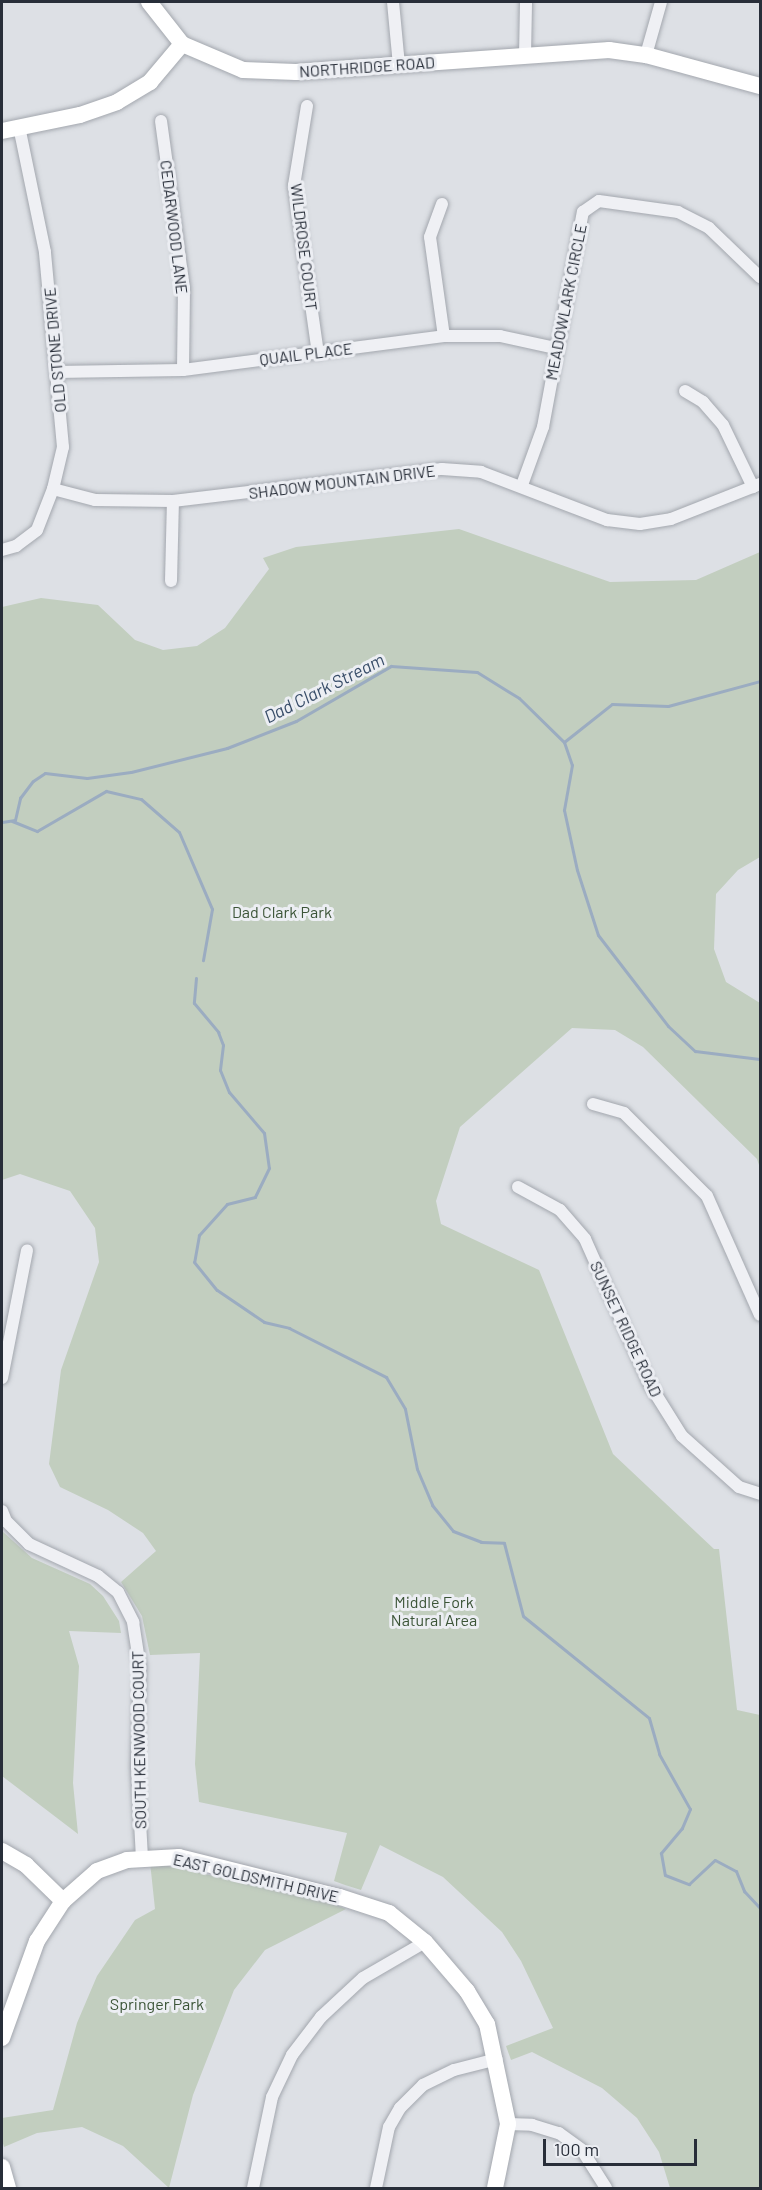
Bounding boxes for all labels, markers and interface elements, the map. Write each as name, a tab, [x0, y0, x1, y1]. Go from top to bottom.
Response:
street label: NORTHRIDGE ROAD	[299, 53, 435, 81]
street label: CEDARWOOD LANE	[156, 159, 192, 295]
street label: WILDROSE COURT	[287, 182, 321, 312]
street label: MEADOWLARK CIRCLE	[541, 222, 591, 382]
street label: OLD STONE DRIVE	[40, 287, 70, 413]
street label: QUAIL PLACE	[258, 339, 354, 369]
street label: SHADOW MOUNTAIN DRIVE	[248, 461, 436, 503]
water label: Dad Clark Stream	[260, 648, 388, 728]
park label: Dad Clark Park	[232, 902, 332, 922]
street label: SUNSET RIDGE ROAD	[586, 1258, 666, 1400]
park label: Middle Fork Natural Area	[391, 1592, 477, 1630]
street label: SOUTH KENWOOD COURT	[128, 1651, 150, 1829]
street label: EAST GOLDSMITH DRIVE	[171, 1850, 341, 1906]
park label: Springer Park	[110, 1994, 204, 2014]
scale bar	[546, 2127, 700, 2165]
text: 100 m	[554, 2138, 599, 2160]

